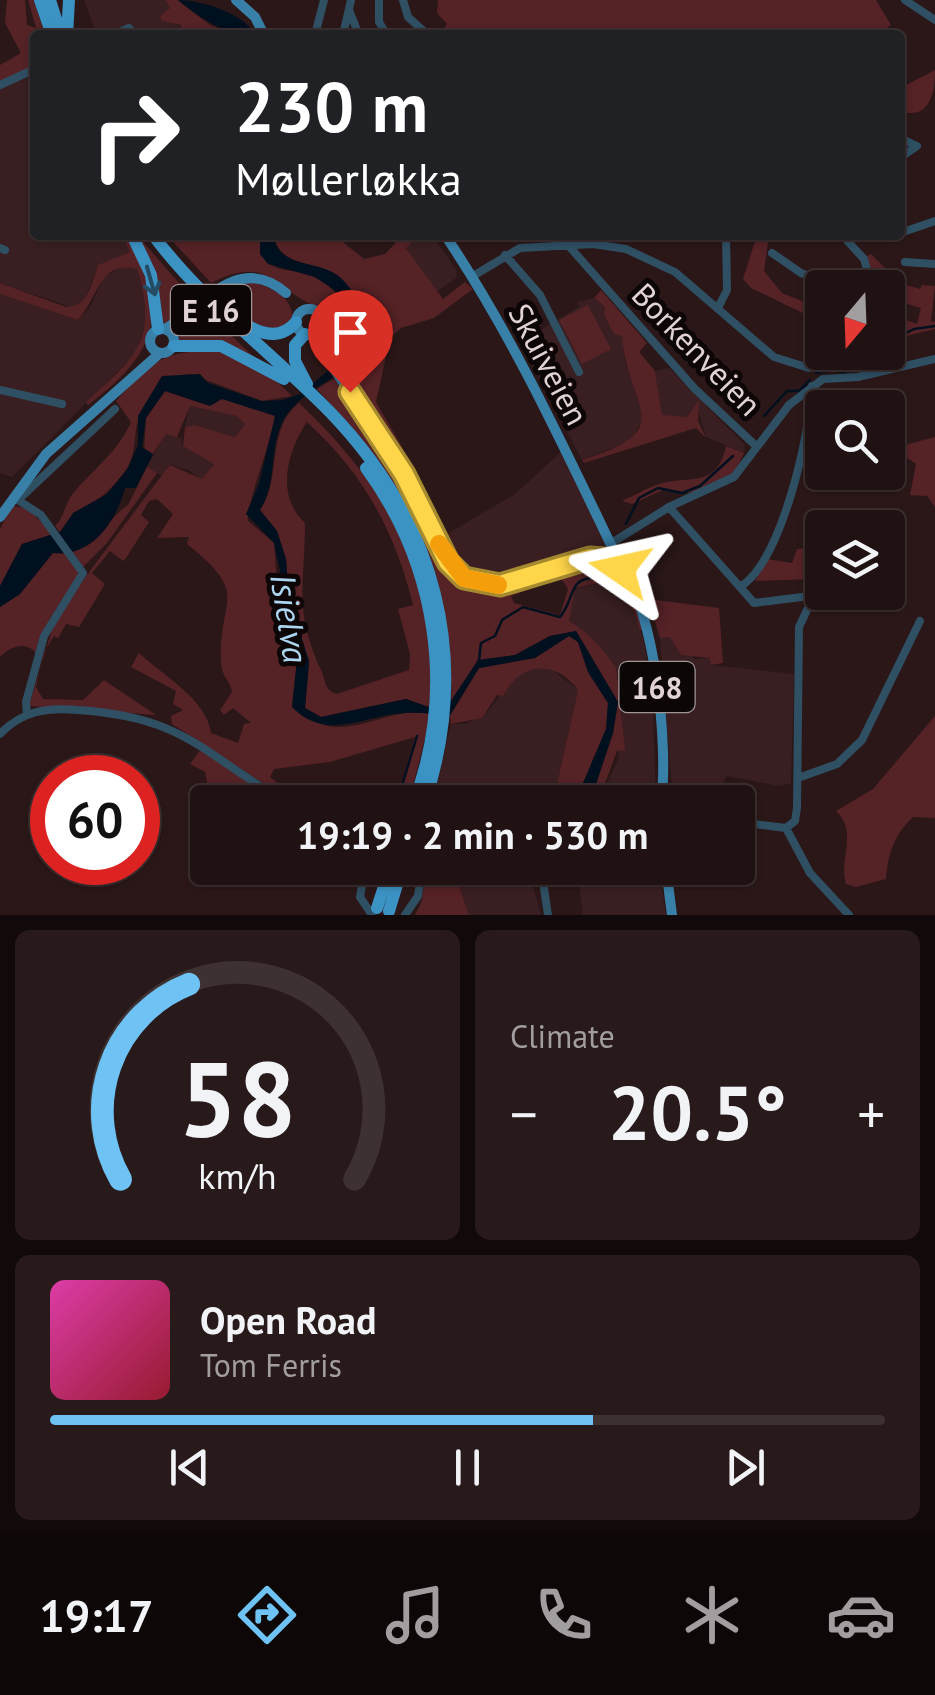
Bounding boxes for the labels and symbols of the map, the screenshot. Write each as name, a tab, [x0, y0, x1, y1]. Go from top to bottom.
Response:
one-way arrow	[143, 264, 161, 296]
north arrow	[805, 270, 905, 370]
street label: Borkenveien	[623, 274, 771, 424]
road number: E 16	[171, 285, 251, 335]
pin	[308, 290, 393, 393]
street label: Skuiveien	[500, 296, 598, 432]
position arrow	[568, 517, 672, 621]
water label: Isielva	[260, 570, 320, 666]
road number: 168	[620, 662, 694, 712]
speed limit sign: 60	[30, 755, 160, 885]

